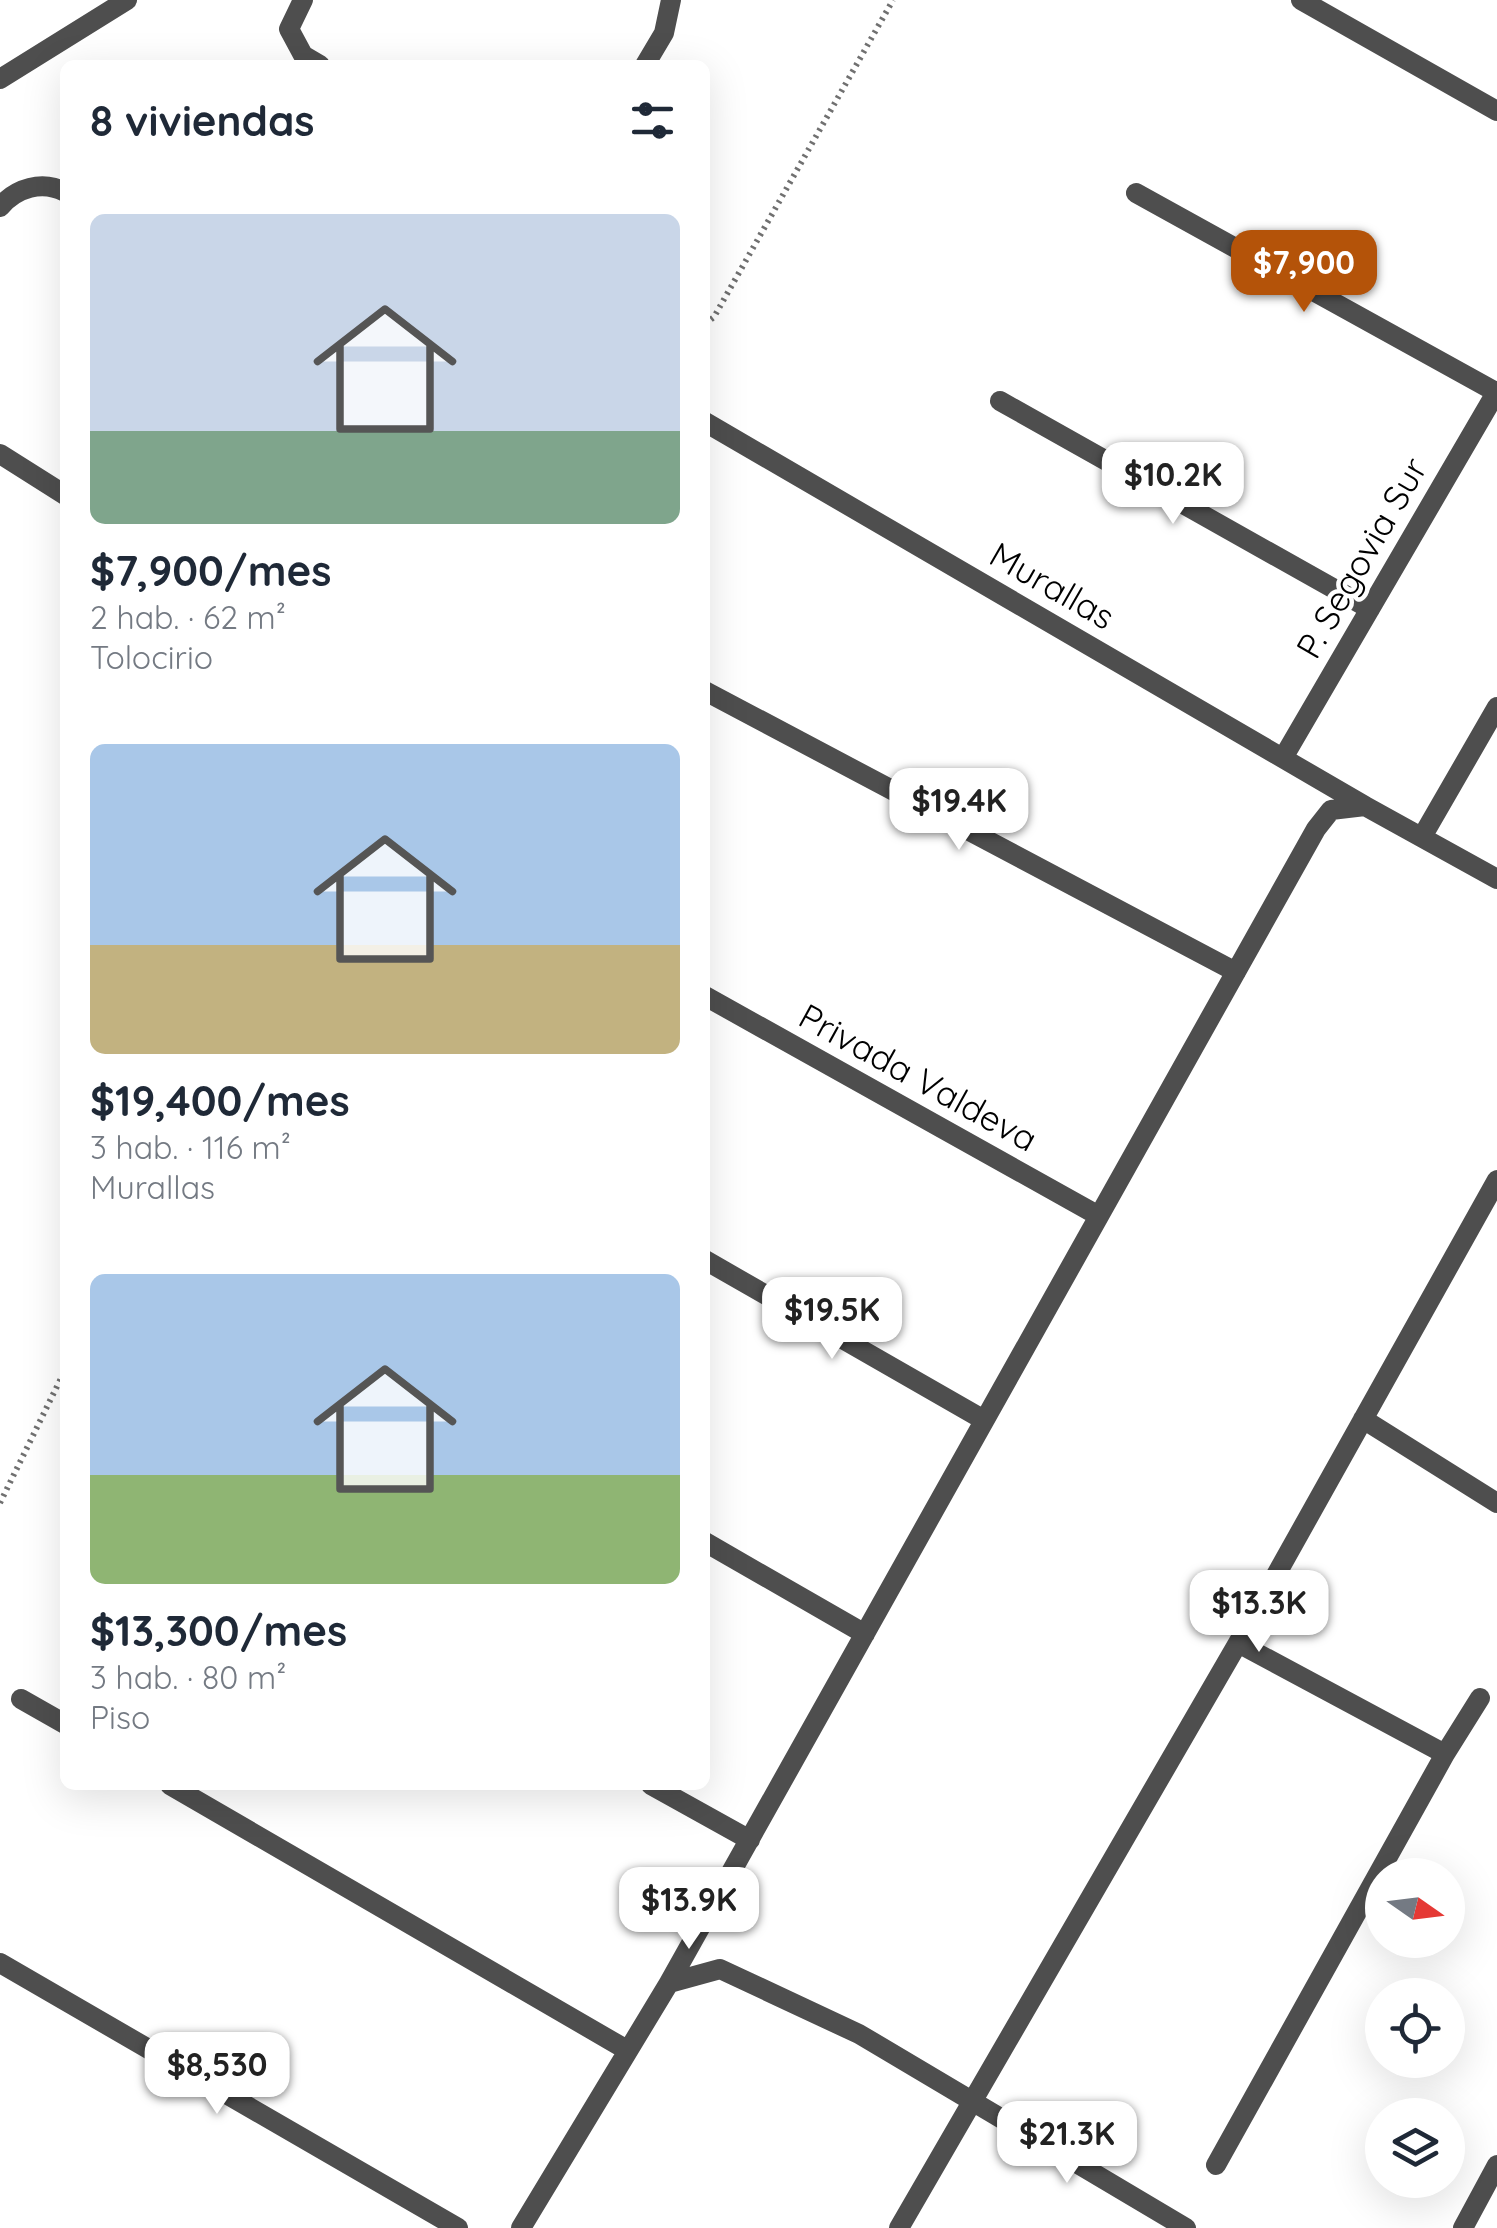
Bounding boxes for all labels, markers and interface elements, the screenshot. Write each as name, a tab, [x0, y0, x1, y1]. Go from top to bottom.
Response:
icon: filters	[625, 93, 680, 148]
text: 8 viviendas	[90, 94, 315, 147]
pin: $7,900	[1223, 230, 1385, 315]
text: $7,900	[1253, 242, 1355, 282]
icon: home	[295, 279, 475, 459]
pin: $10.2K	[1092, 442, 1254, 527]
street label: P. Segovia Sur	[1286, 449, 1436, 666]
text: $10.2K	[1124, 454, 1222, 494]
street label: Murallas	[982, 532, 1123, 638]
text: $7,900/mes	[90, 544, 331, 597]
text: 2 hab. · 62 m²	[90, 597, 286, 637]
text: Tolocirio	[90, 637, 213, 677]
pin: $19.4K	[878, 768, 1040, 853]
text: $19.4K	[911, 780, 1007, 820]
icon: home	[295, 809, 475, 989]
street label: Privada Valdeva	[792, 993, 1045, 1161]
text: $19,400/mes	[90, 1074, 350, 1127]
text: 3 hab. · 116 m²	[90, 1127, 291, 1167]
text: Murallas	[90, 1167, 215, 1207]
pin: $19.5K	[751, 1277, 913, 1362]
text: $19.5K	[784, 1289, 880, 1329]
icon: home	[295, 1339, 475, 1519]
pin: $13.3K	[1178, 1570, 1340, 1655]
text: $13.3K	[1212, 1582, 1306, 1622]
text: $13,300/mes	[90, 1604, 347, 1657]
text: 3 hab. · 80 m²	[90, 1657, 286, 1697]
text: Piso	[90, 1697, 150, 1737]
north arrow	[1365, 1858, 1465, 1958]
map controls	[1365, 1858, 1465, 2198]
pin: $13.9K	[608, 1867, 770, 1952]
text: $13.9K	[641, 1879, 737, 1919]
button: locate	[1365, 1978, 1465, 2078]
pin: $8,530	[136, 2032, 298, 2117]
text: $8,530	[167, 2044, 267, 2084]
button: layers	[1365, 2098, 1465, 2198]
pin: $21.3K	[986, 2101, 1148, 2186]
text: $21.3K	[1019, 2113, 1115, 2153]

